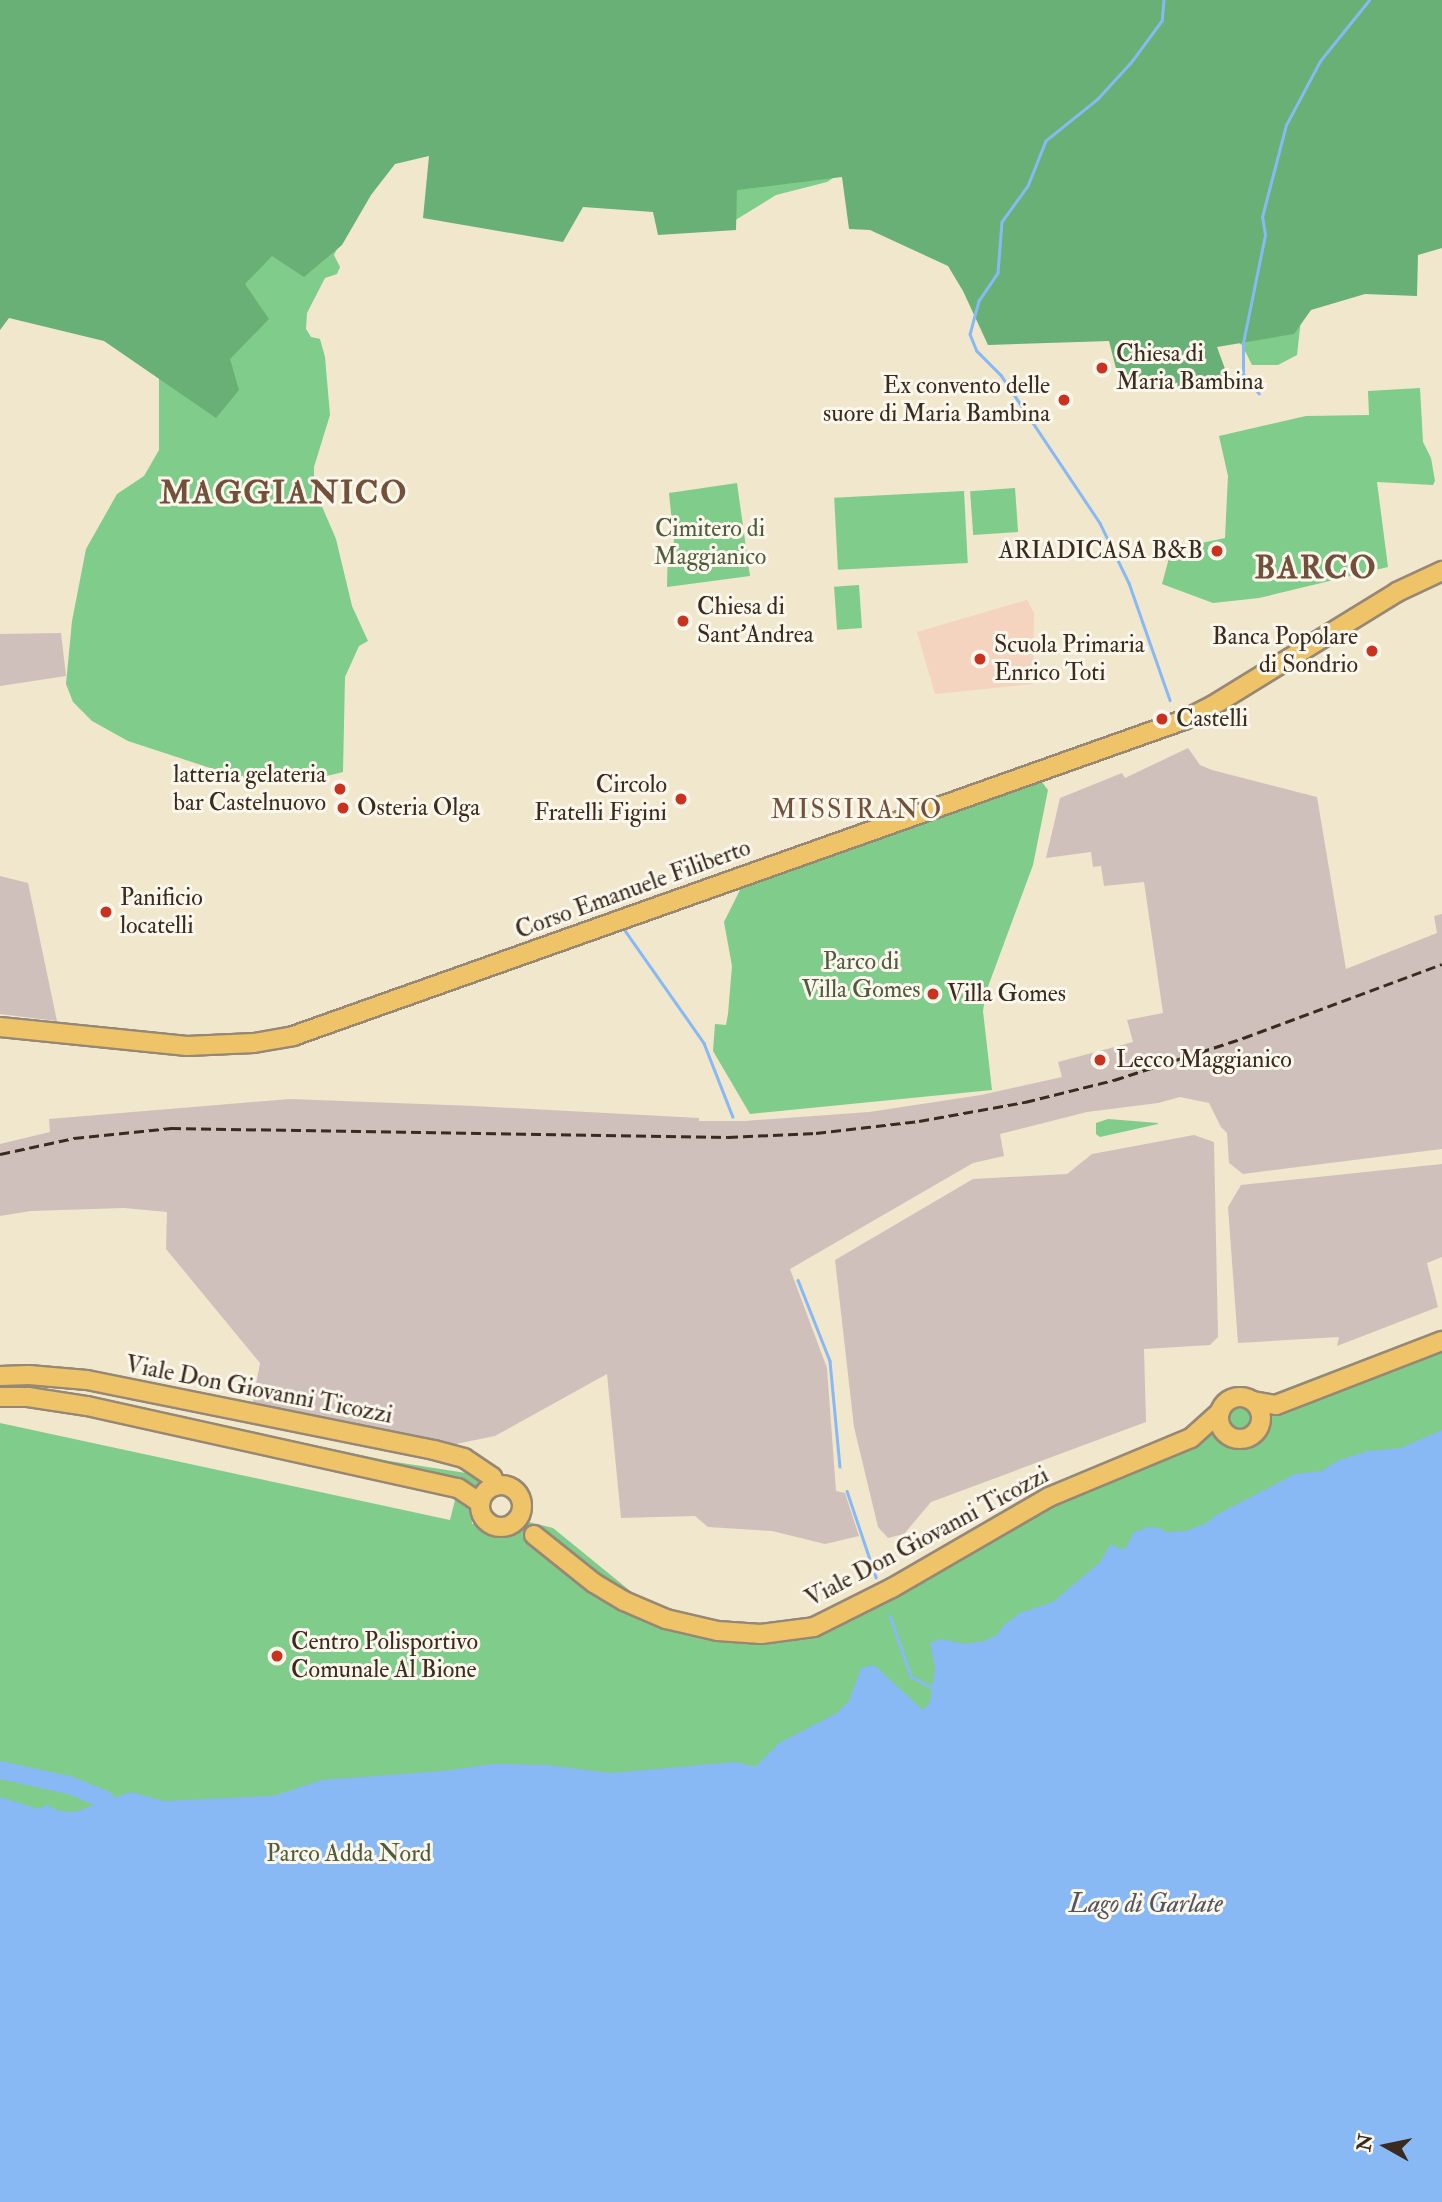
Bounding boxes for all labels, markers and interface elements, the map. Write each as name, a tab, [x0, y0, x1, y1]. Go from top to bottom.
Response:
place label: Chiesa di Maria Bambina	[1116, 340, 1264, 396]
marker: Chiesa di Maria Bambina	[1094, 360, 1110, 376]
place label: Ex convento delle suore di Maria Bambina	[823, 372, 1050, 428]
marker: Ex convento delle suore di Maria Bambina	[1056, 392, 1072, 408]
district label: MAGGIANICO	[161, 474, 407, 512]
park label: Cimitero di Maggianico	[654, 515, 766, 571]
place label: ARIADICASA B&B	[999, 537, 1203, 565]
marker: ARIADICASA B&B	[1209, 543, 1225, 559]
district label: BARCO	[1255, 549, 1377, 587]
place label: Chiesa di Sant'Andrea	[697, 593, 814, 649]
marker: Chiesa di Sant'Andrea	[675, 613, 691, 629]
place label: Banca Popolare di Sondrio	[1212, 623, 1358, 679]
place label: Scuola Primaria Enrico Toti	[994, 631, 1145, 687]
marker: Banca Popolare di Sondrio	[1364, 643, 1380, 659]
marker: Scuola Primaria Enrico Toti	[972, 651, 988, 667]
place label: Castelli	[1176, 705, 1248, 733]
marker: Castelli	[1154, 711, 1170, 727]
place label: latteria gelateria bar Castelnuovo	[173, 761, 326, 817]
place label: Circolo Fratelli Figini	[534, 771, 667, 827]
marker: latteria gelateria bar Castelnuovo	[332, 781, 348, 797]
marker: Circolo Fratelli Figini	[673, 791, 689, 807]
place label: Osteria Olga	[357, 794, 480, 822]
district label: MISSIRANO	[772, 795, 942, 827]
marker: Osteria Olga	[335, 800, 351, 816]
street label: Corso Emanuele Filiberto	[511, 833, 755, 945]
place label: Panificio locatelli	[120, 884, 203, 940]
marker: Panificio locatelli	[98, 904, 114, 920]
park label: Parco di Villa Gomes	[801, 948, 921, 1004]
place label: Villa Gomes	[947, 980, 1066, 1008]
marker: Villa Gomes	[925, 986, 941, 1002]
place label: Lecco Maggianico	[1116, 1046, 1292, 1074]
marker: Lecco Maggianico	[1090, 1050, 1110, 1070]
street label: Viale Don Giovanni Ticozzi	[123, 1350, 395, 1430]
street label: Viale Don Giovanni Ticozzi	[800, 1461, 1054, 1613]
place label: Centro Polisportivo Comunale Al Bione	[291, 1628, 478, 1684]
marker: Centro Polisportivo Comunale Al Bione	[269, 1648, 285, 1664]
park label: Parco Adda Nord	[266, 1840, 432, 1868]
water label: Lago di Garlate	[1069, 1889, 1223, 1921]
north arrow	[1351, 2111, 1421, 2181]
text: N	[1352, 2132, 1378, 2153]

